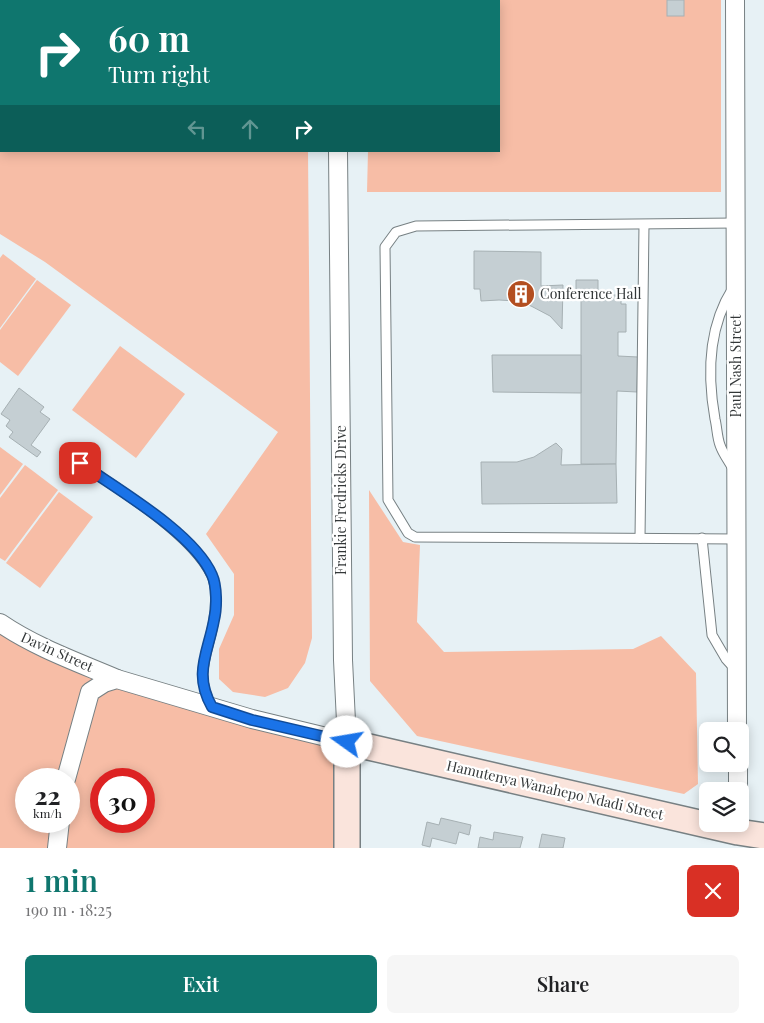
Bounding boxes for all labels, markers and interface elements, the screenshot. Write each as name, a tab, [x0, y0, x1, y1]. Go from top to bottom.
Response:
text: 60 m	[108, 14, 190, 61]
icon: right	[25, 20, 90, 85]
text: Turn right	[108, 59, 210, 89]
icon: left	[183, 115, 211, 143]
icon: ahead	[236, 115, 264, 143]
icon: right	[289, 115, 317, 143]
building icon: Conference Hall	[506, 279, 536, 309]
place label: Conference Hall	[540, 284, 641, 303]
street label: Paul Nash Street	[726, 314, 745, 417]
street label: Frankie Fredricks Drive	[331, 425, 350, 575]
pin	[59, 442, 101, 484]
icon: arrive	[66, 449, 94, 477]
street label: Davin Street	[18, 627, 97, 676]
position arrow	[320, 715, 372, 767]
map controls	[699, 722, 749, 832]
button: search	[699, 722, 749, 772]
street label: Hamutenya Wanahepo Ndadi Street	[445, 755, 666, 824]
speed limit sign: 30	[90, 768, 155, 833]
text: 22	[34, 778, 61, 811]
button: layers	[699, 782, 749, 832]
text: km/h	[33, 805, 62, 821]
text: 1 min	[25, 860, 98, 900]
button: close	[687, 865, 739, 917]
text: 190 m · 18:25	[25, 899, 112, 920]
button: Exit	[25, 955, 377, 1013]
button: Share	[387, 955, 739, 1013]

